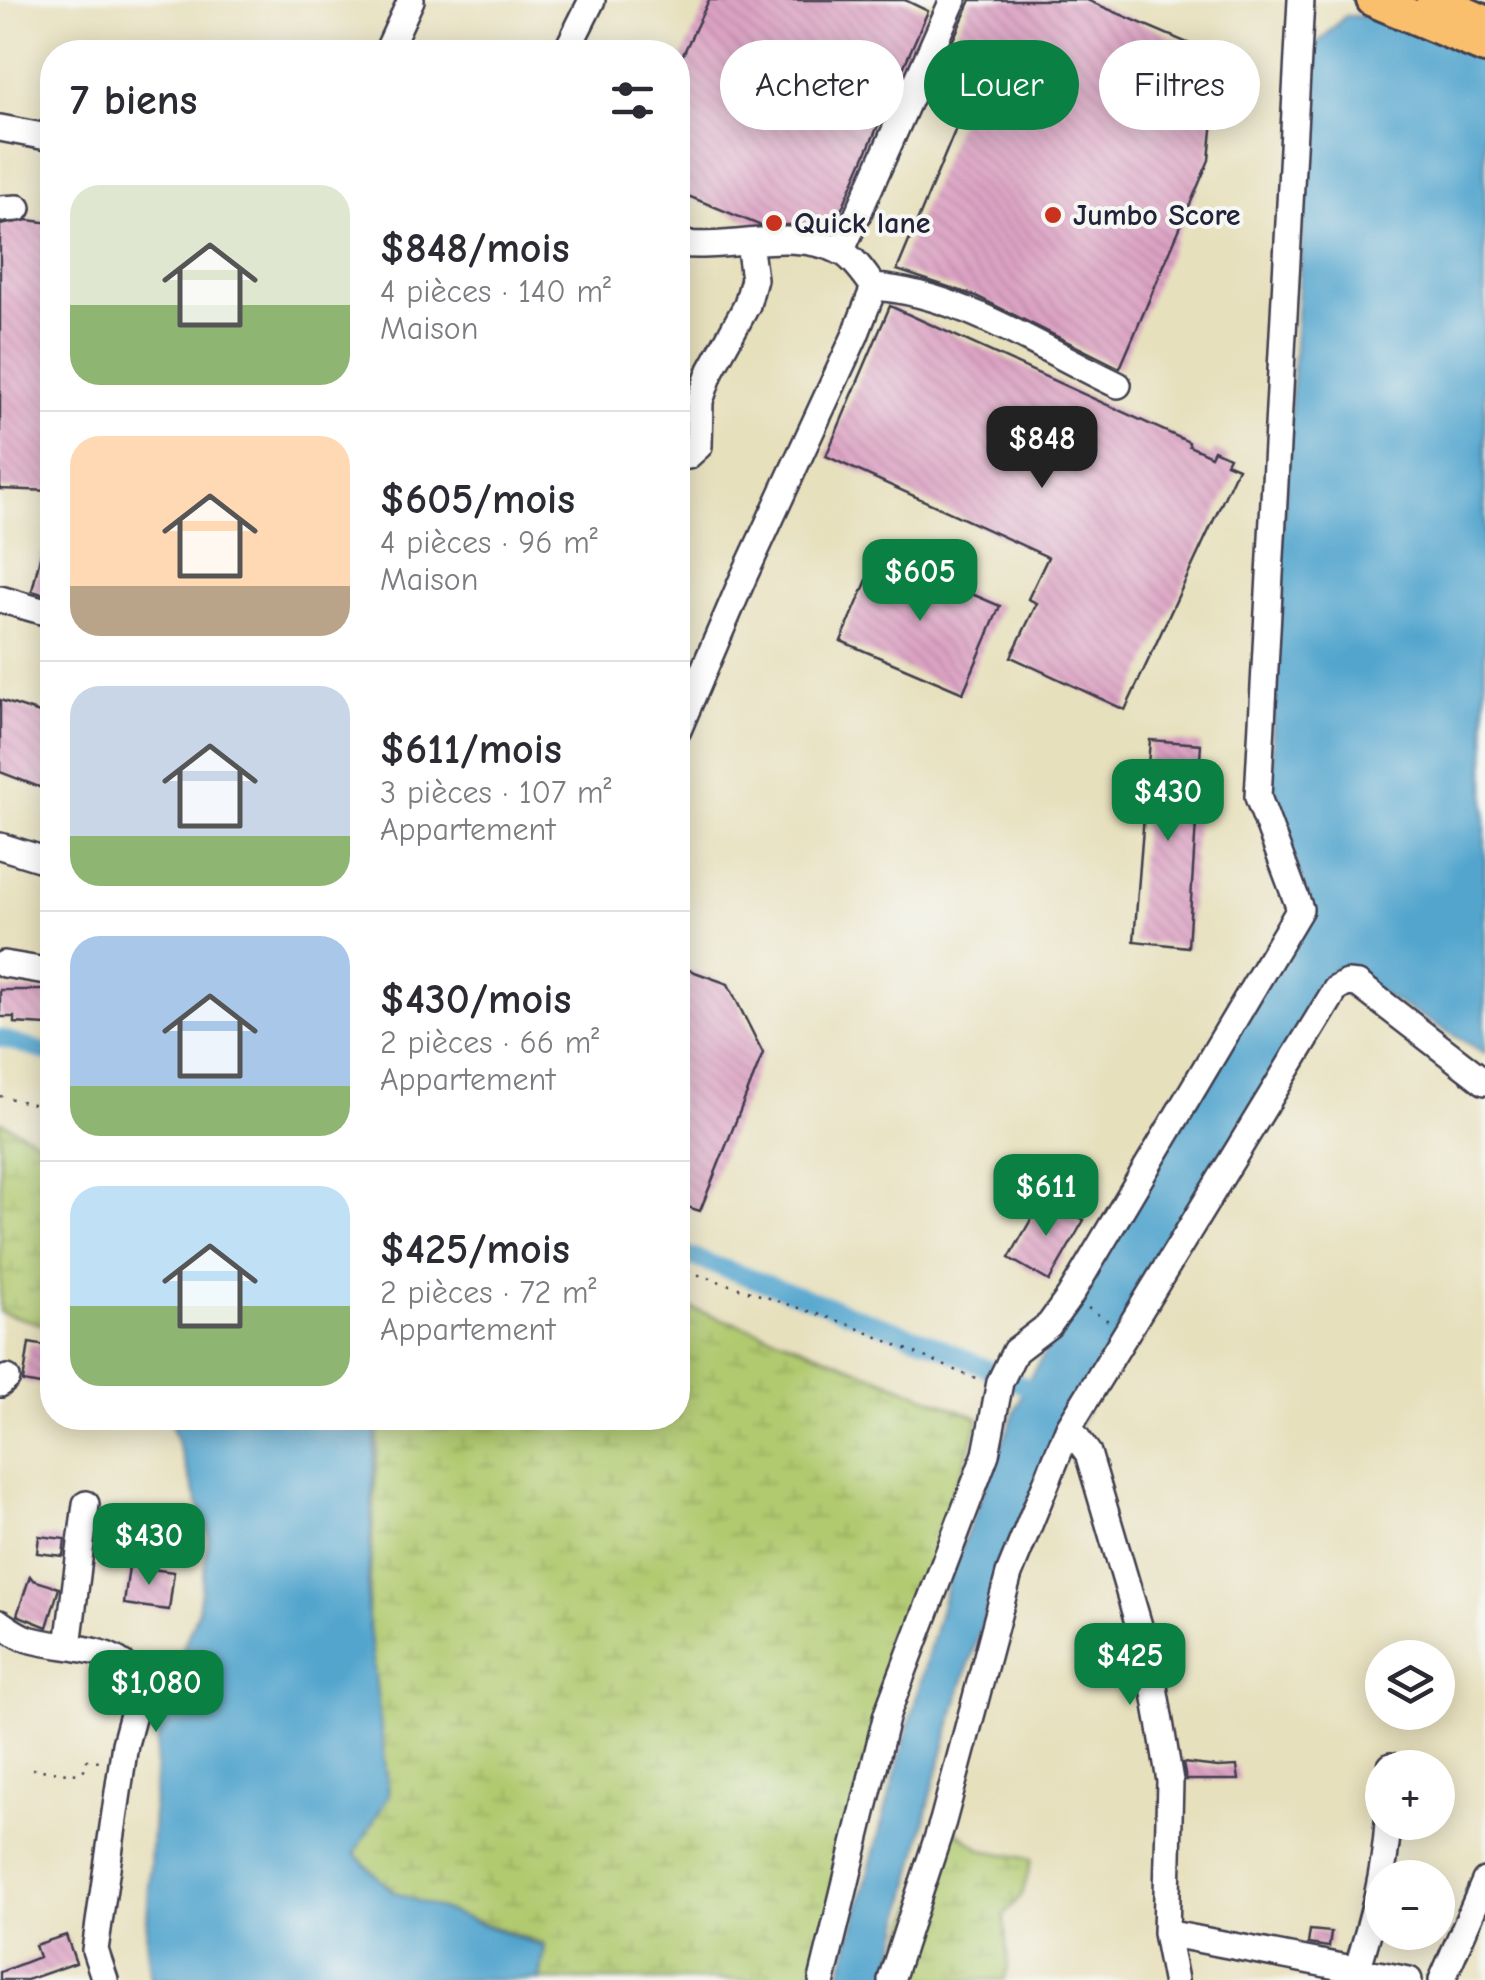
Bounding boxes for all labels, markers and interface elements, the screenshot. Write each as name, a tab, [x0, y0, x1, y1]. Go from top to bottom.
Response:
chip: Acheter	[720, 40, 904, 130]
chip: Louer	[924, 40, 1079, 130]
chip: Filtres	[1099, 40, 1260, 130]
icon: filters	[605, 73, 660, 128]
text: 7 biens	[70, 76, 197, 125]
place label: Jumbo Score	[1073, 198, 1240, 233]
marker: Jumbo Score	[1042, 204, 1064, 226]
place label: Quick lane	[794, 206, 930, 241]
marker: Quick lane	[763, 212, 785, 234]
text: $848/mois	[380, 224, 570, 273]
icon: home	[150, 225, 270, 345]
text: 4 pièces · 140 m²	[380, 273, 611, 310]
text: Maison	[380, 310, 478, 347]
pin: $848	[983, 406, 1101, 491]
text: $848	[1008, 420, 1076, 457]
text: $605/mois	[380, 475, 575, 524]
icon: home	[150, 476, 270, 596]
text: 4 pièces · 96 m²	[380, 524, 598, 561]
pin: $605	[861, 539, 979, 624]
text: $605	[884, 553, 956, 590]
text: Maison	[380, 561, 478, 598]
text: $611/mois	[380, 725, 562, 774]
icon: home	[150, 726, 270, 846]
pin: $430	[1109, 759, 1227, 844]
text: $430	[1134, 773, 1202, 810]
text: 3 pièces · 107 m²	[380, 774, 611, 811]
text: Appartement	[380, 811, 555, 848]
text: $430/mois	[380, 975, 571, 1024]
icon: home	[150, 976, 270, 1096]
text: 2 pièces · 66 m²	[380, 1024, 599, 1061]
text: Appartement	[380, 1061, 555, 1098]
pin: $611	[987, 1154, 1105, 1239]
text: $611	[1015, 1168, 1077, 1205]
text: $425/mois	[380, 1225, 570, 1274]
icon: home	[150, 1226, 270, 1346]
text: 2 pièces · 72 m²	[380, 1274, 596, 1311]
text: Appartement	[380, 1311, 555, 1348]
pin: $430	[90, 1503, 208, 1588]
text: $430	[115, 1517, 183, 1554]
pin: $425	[1071, 1623, 1189, 1708]
text: $425	[1096, 1637, 1164, 1674]
map controls	[1365, 1640, 1455, 1950]
button: layers	[1365, 1640, 1455, 1730]
pin: $1,080	[75, 1650, 237, 1735]
text: $1,080	[111, 1664, 201, 1701]
button: +	[1365, 1750, 1455, 1840]
button: −	[1365, 1860, 1455, 1950]

